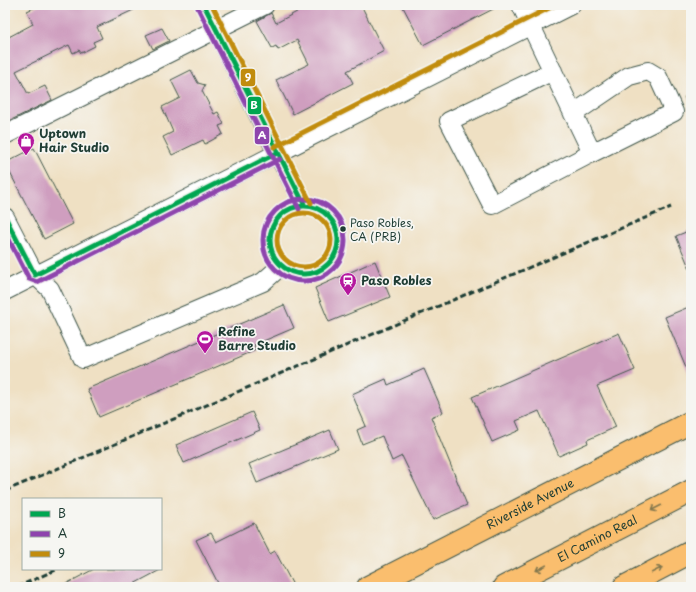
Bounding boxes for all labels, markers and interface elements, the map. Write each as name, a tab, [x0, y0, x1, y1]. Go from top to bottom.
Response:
line badge: 9	[240, 68, 256, 87]
text: 9	[245, 68, 252, 85]
line badge: B	[247, 96, 262, 115]
text: B	[250, 96, 258, 113]
place label: Uptown Hair Studio	[39, 124, 109, 156]
line badge: A	[254, 126, 270, 145]
text: A	[258, 126, 267, 143]
shop icon: Uptown Hair Studio	[16, 131, 36, 156]
place label: Paso Robles, CA (PRB)	[350, 214, 414, 245]
marker: Paso Robles, CA (PRB)	[338, 224, 348, 234]
station icon: Paso Robles	[338, 271, 358, 296]
place label: Paso Robles	[361, 271, 432, 289]
place label: Refine Barre Studio	[218, 322, 296, 354]
sports icon: Refine Barre Studio	[195, 329, 215, 354]
street label: Riverside Avenue	[483, 473, 577, 533]
legend	[22, 498, 162, 570]
text: B	[58, 504, 66, 522]
one-way arrow	[650, 505, 662, 512]
street label: El Camino Real	[554, 510, 640, 566]
text: A	[58, 524, 67, 542]
text: 9	[58, 544, 65, 562]
one-way arrow	[535, 565, 547, 572]
one-way arrow	[651, 565, 663, 573]

